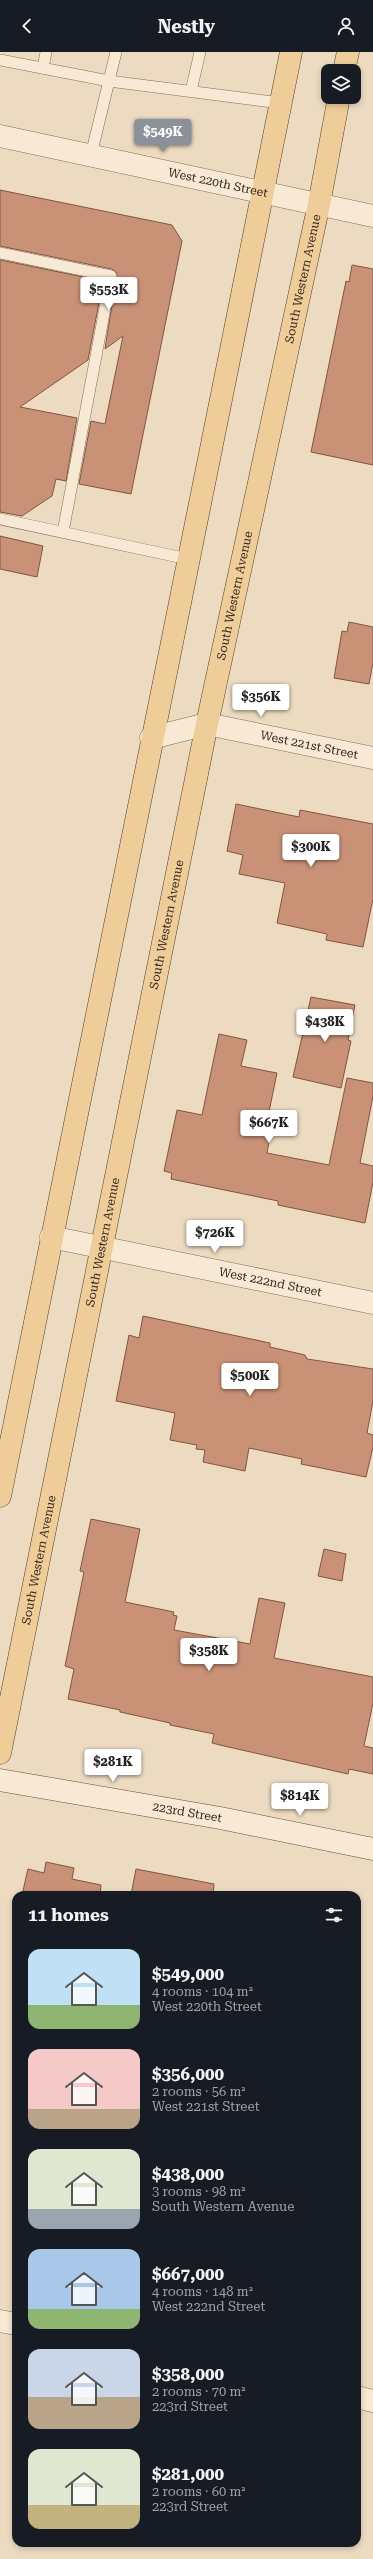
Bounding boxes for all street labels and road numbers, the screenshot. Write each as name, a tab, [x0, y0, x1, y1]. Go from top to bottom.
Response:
street label: West 220th Street	[167, 165, 270, 200]
street label: South Western Avenue	[282, 213, 324, 345]
street label: South Western Avenue	[214, 529, 255, 661]
street label: West 221st Street	[259, 728, 360, 762]
street label: South Western Avenue	[147, 858, 187, 990]
street label: South Western Avenue	[83, 1176, 123, 1308]
street label: West 222nd Street	[218, 1265, 324, 1299]
street label: South Western Avenue	[19, 1494, 59, 1626]
street label: 223rd Street	[151, 1799, 224, 1825]

